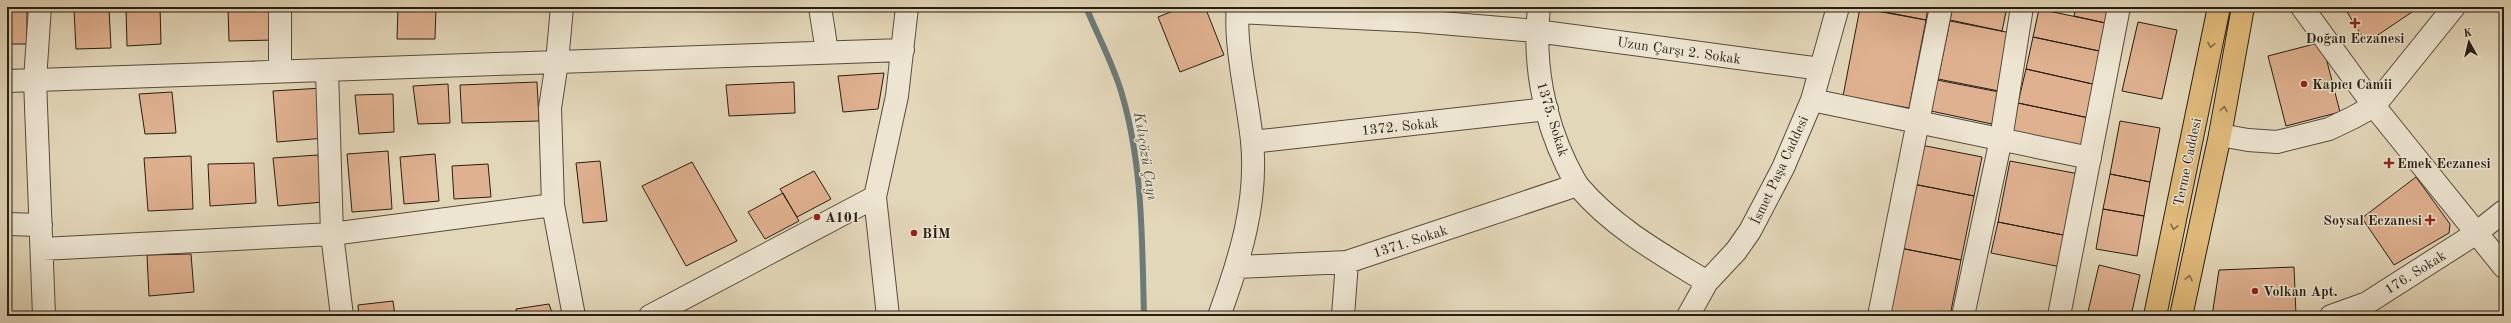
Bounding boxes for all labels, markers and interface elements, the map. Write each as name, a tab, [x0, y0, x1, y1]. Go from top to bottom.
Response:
marker: Doğan Eczanesi	[2350, 18, 2360, 28]
north arrow	[2449, 22, 2489, 62]
text: K	[2463, 27, 2473, 40]
place label: Doğan Eczanesi	[2306, 32, 2404, 46]
street label: Uzun Çarşı 2. Sokak	[1616, 35, 1742, 67]
one-way arrow	[2207, 42, 2216, 48]
place label: Kapıcı Camii	[2312, 78, 2392, 92]
marker: Kapıcı Camii	[2299, 79, 2309, 89]
street label: 1375. Sokak	[1534, 80, 1570, 158]
one-way arrow	[2220, 106, 2228, 113]
water label: Kılıçözü Çayı	[1130, 110, 1159, 201]
street label: İsmet Paşa Caddesi	[1746, 113, 1811, 227]
street label: 1372. Sokak	[1361, 116, 1439, 138]
street label: Terme Caddesi	[2172, 117, 2204, 208]
place label: Emek Eczanesi	[2397, 157, 2491, 171]
marker: Emek Eczanesi	[2384, 158, 2394, 168]
place label: A101	[825, 211, 860, 225]
marker: A101	[812, 212, 822, 222]
place label: Soysal Eczanesi	[2323, 214, 2422, 228]
marker: Soysal Eczanesi	[2425, 215, 2435, 225]
street label: 1371. Sokak	[1371, 223, 1449, 261]
one-way arrow	[2170, 224, 2178, 231]
place label: BİM	[922, 225, 951, 241]
marker: BİM	[909, 228, 919, 238]
street label: 176. Sokak	[2382, 249, 2449, 297]
one-way arrow	[2185, 275, 2193, 281]
place label: Volkan Apt.	[2263, 285, 2338, 299]
marker: Volkan Apt.	[2250, 286, 2260, 296]

